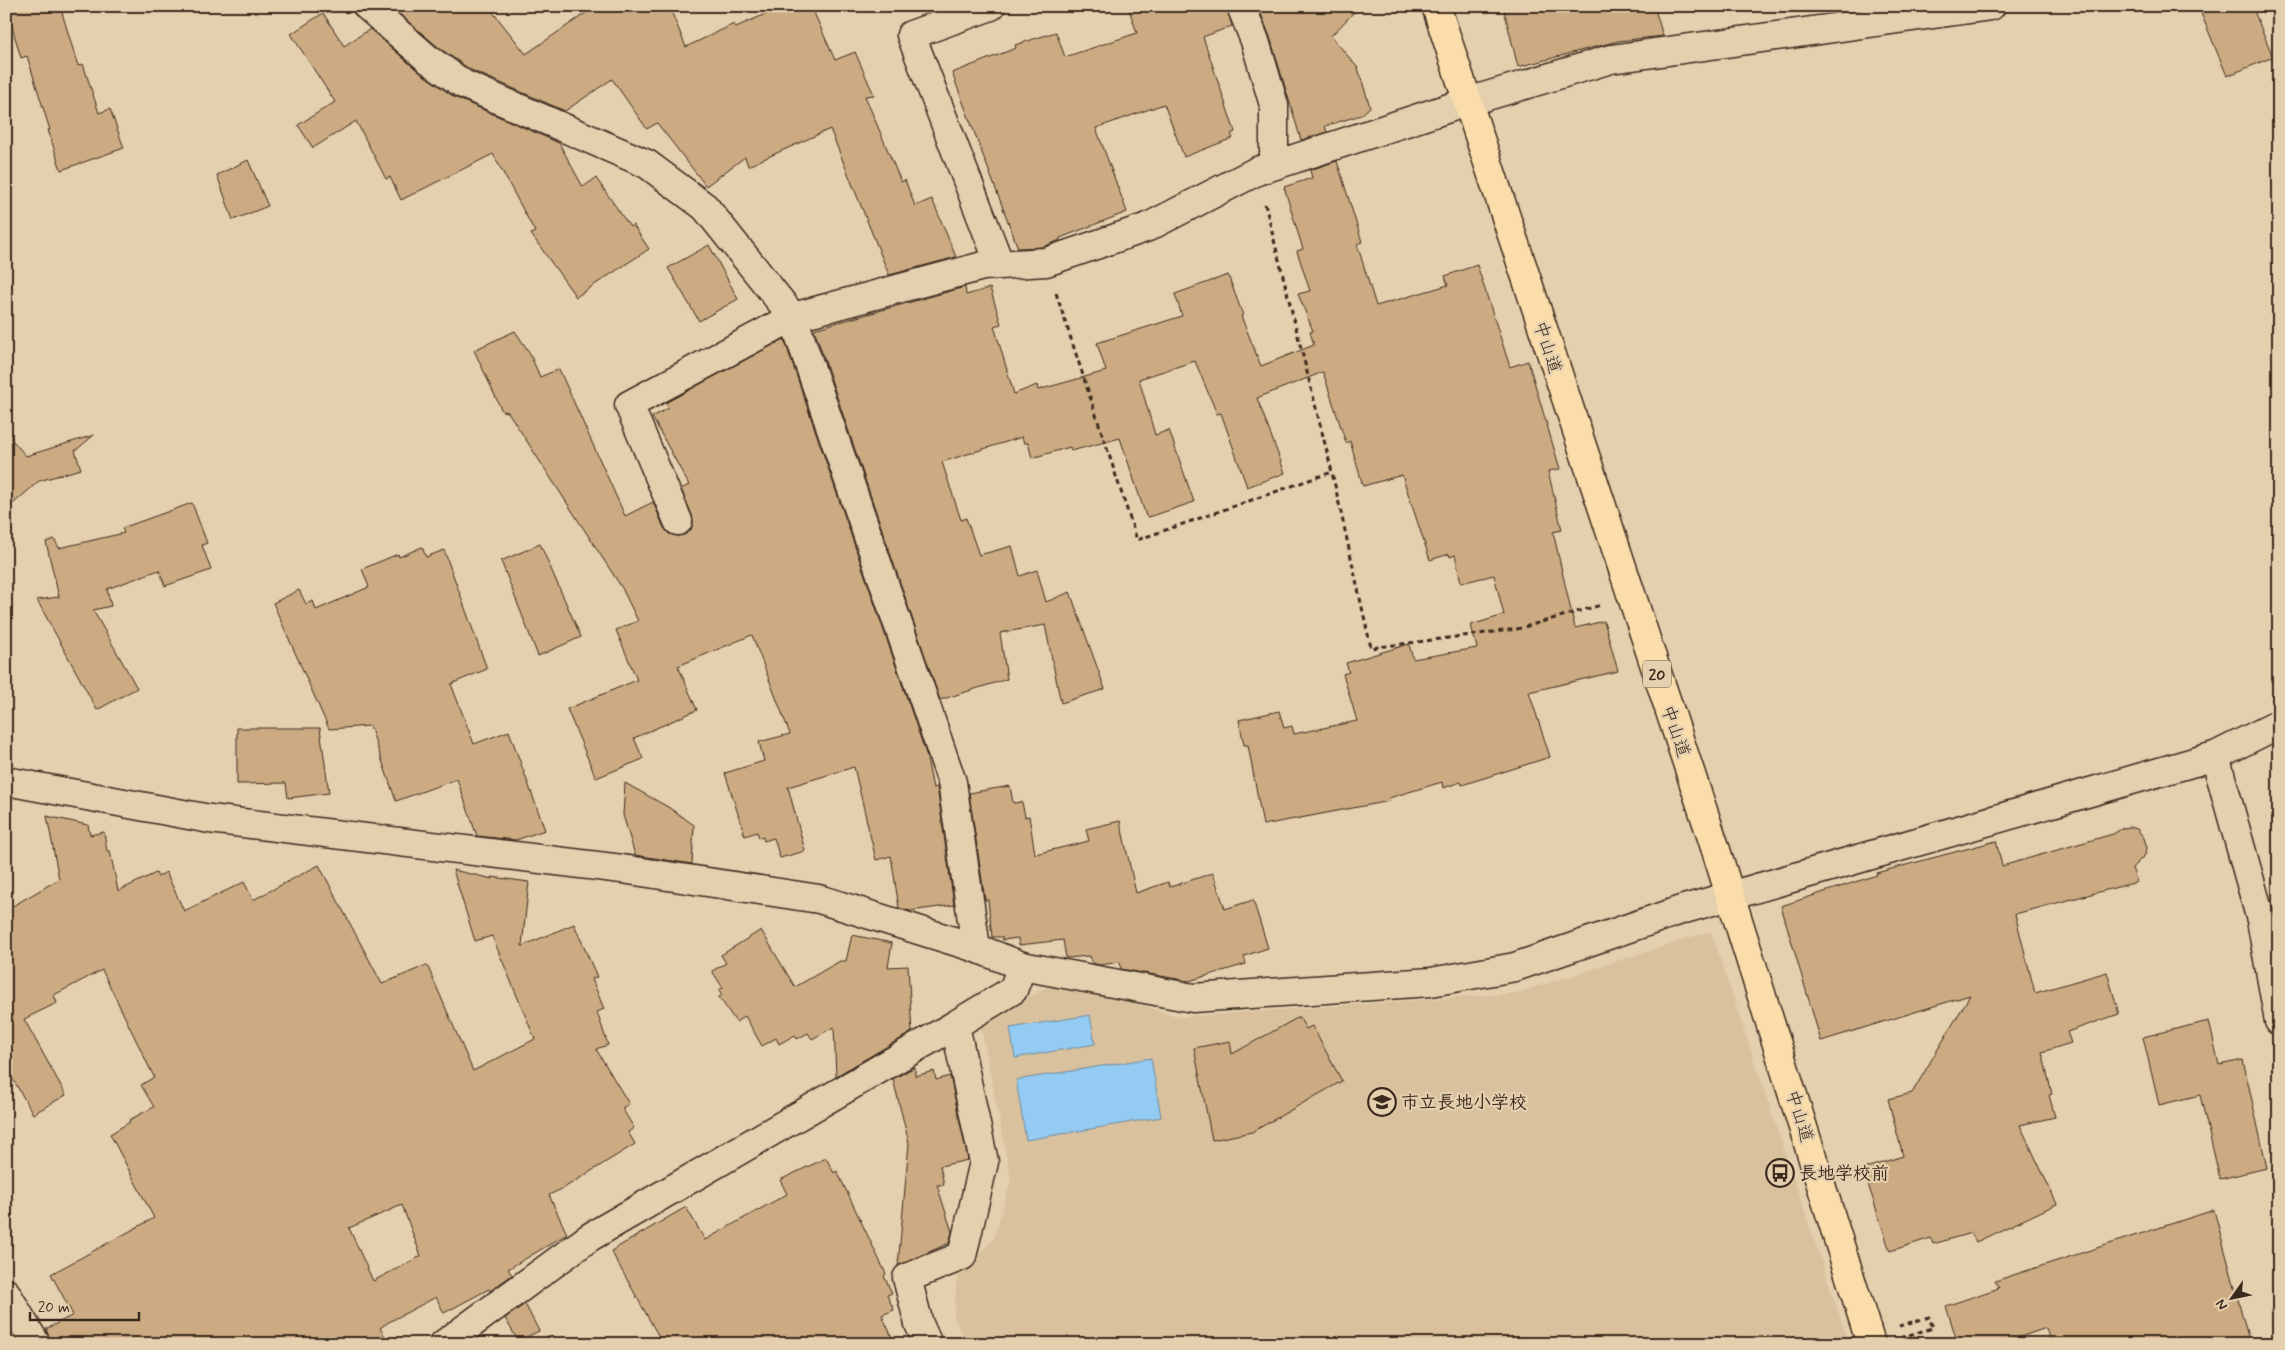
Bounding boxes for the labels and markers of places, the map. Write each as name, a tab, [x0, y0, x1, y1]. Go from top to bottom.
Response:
school or university icon: 市立長地小学校	[1367, 1087, 1397, 1117]
place label: 市立長地小学校	[1401, 1091, 1527, 1115]
bus stop icon: 長地学校前	[1765, 1158, 1795, 1188]
place label: 長地学校前	[1799, 1162, 1889, 1186]

